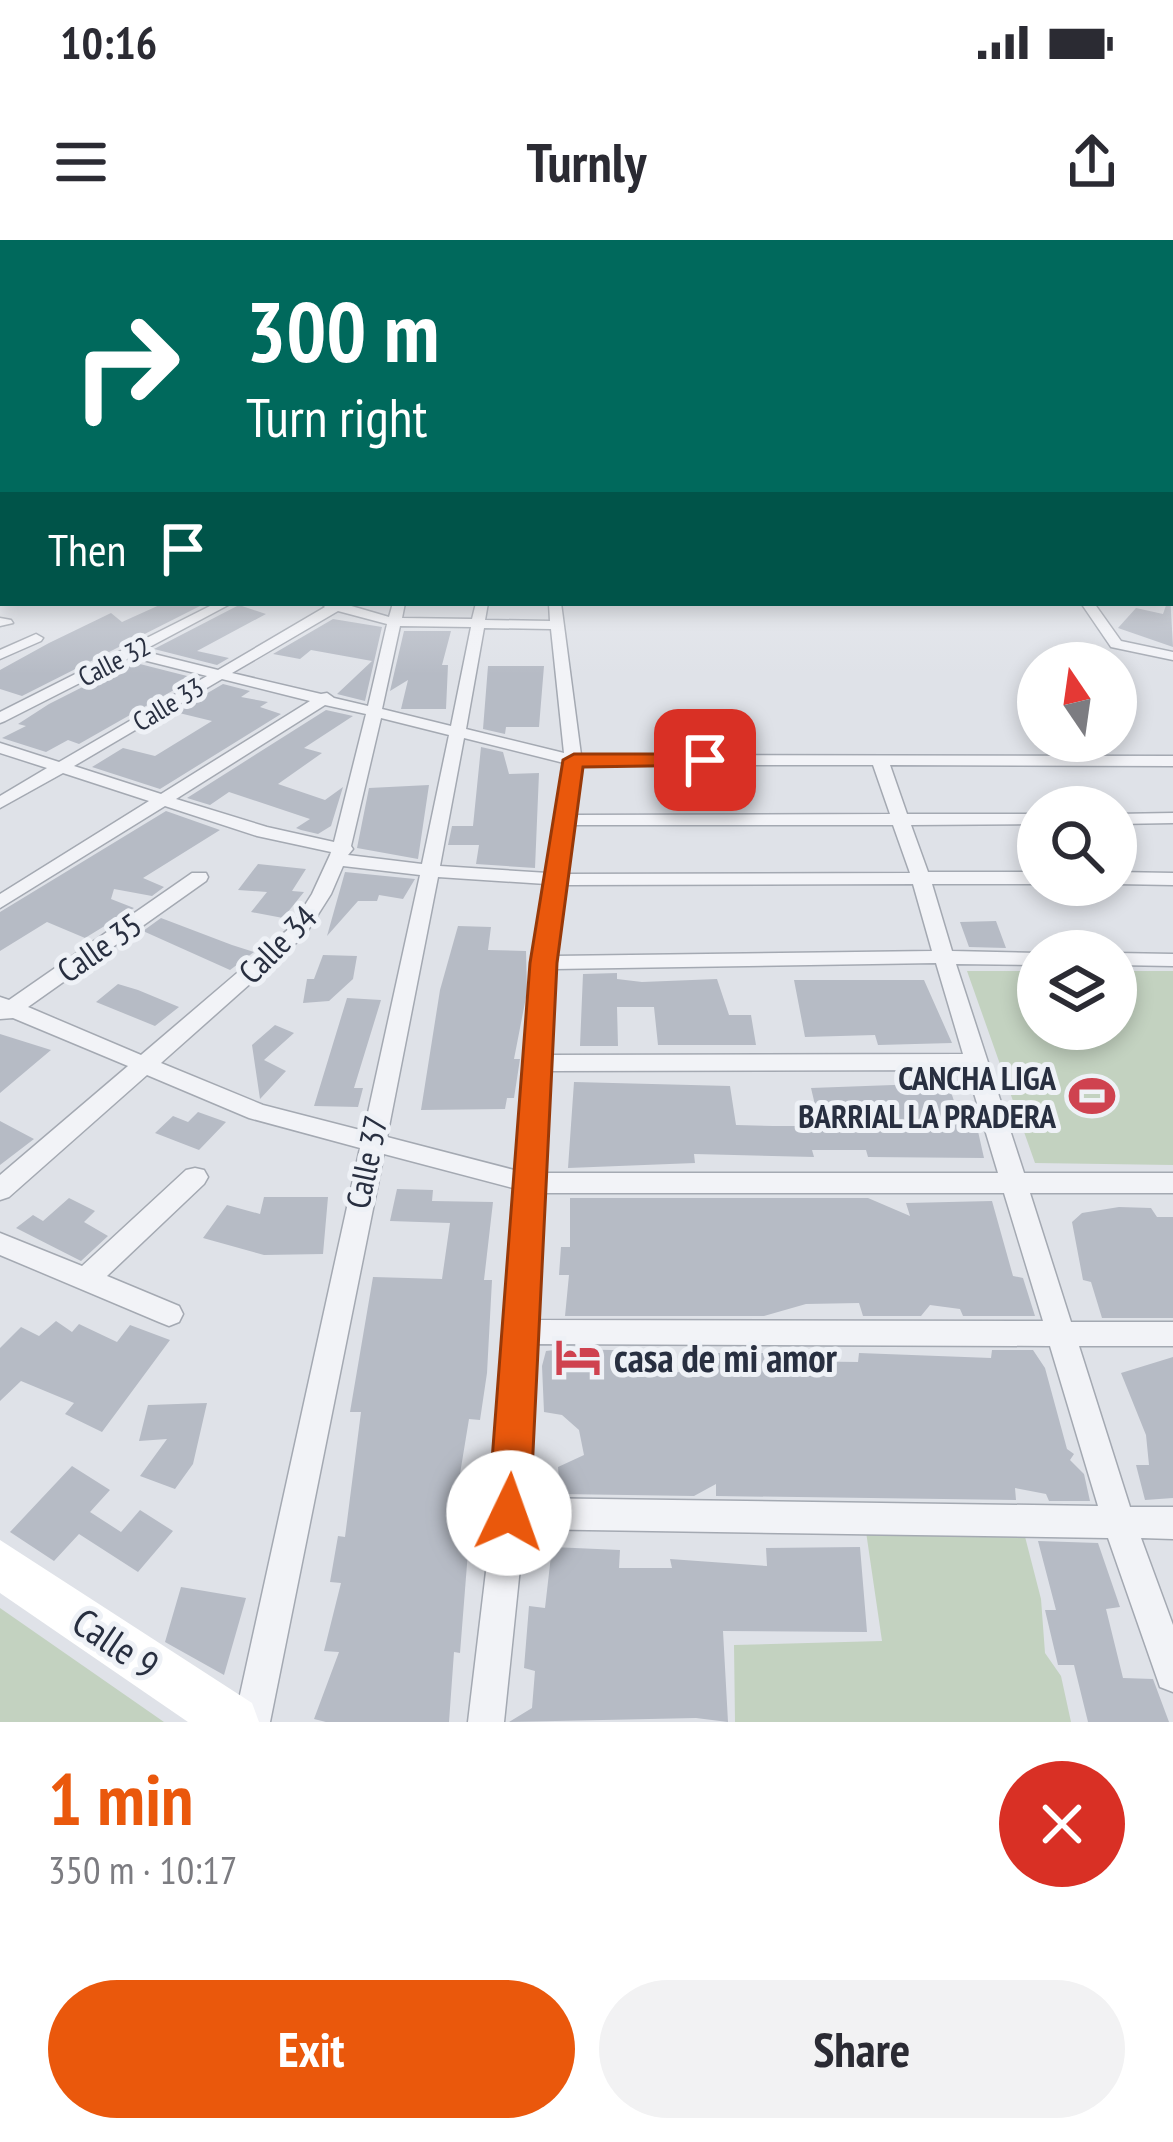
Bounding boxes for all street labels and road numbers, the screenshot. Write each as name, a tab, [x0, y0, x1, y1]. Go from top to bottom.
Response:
street label: Calle 32	[72, 628, 156, 694]
street label: Calle 33	[126, 670, 210, 738]
street label: Calle 34	[229, 896, 325, 992]
street label: Calle 35	[48, 903, 150, 991]
street label: Calle 37	[335, 1112, 397, 1212]
street label: Calle 9	[63, 1596, 169, 1690]

